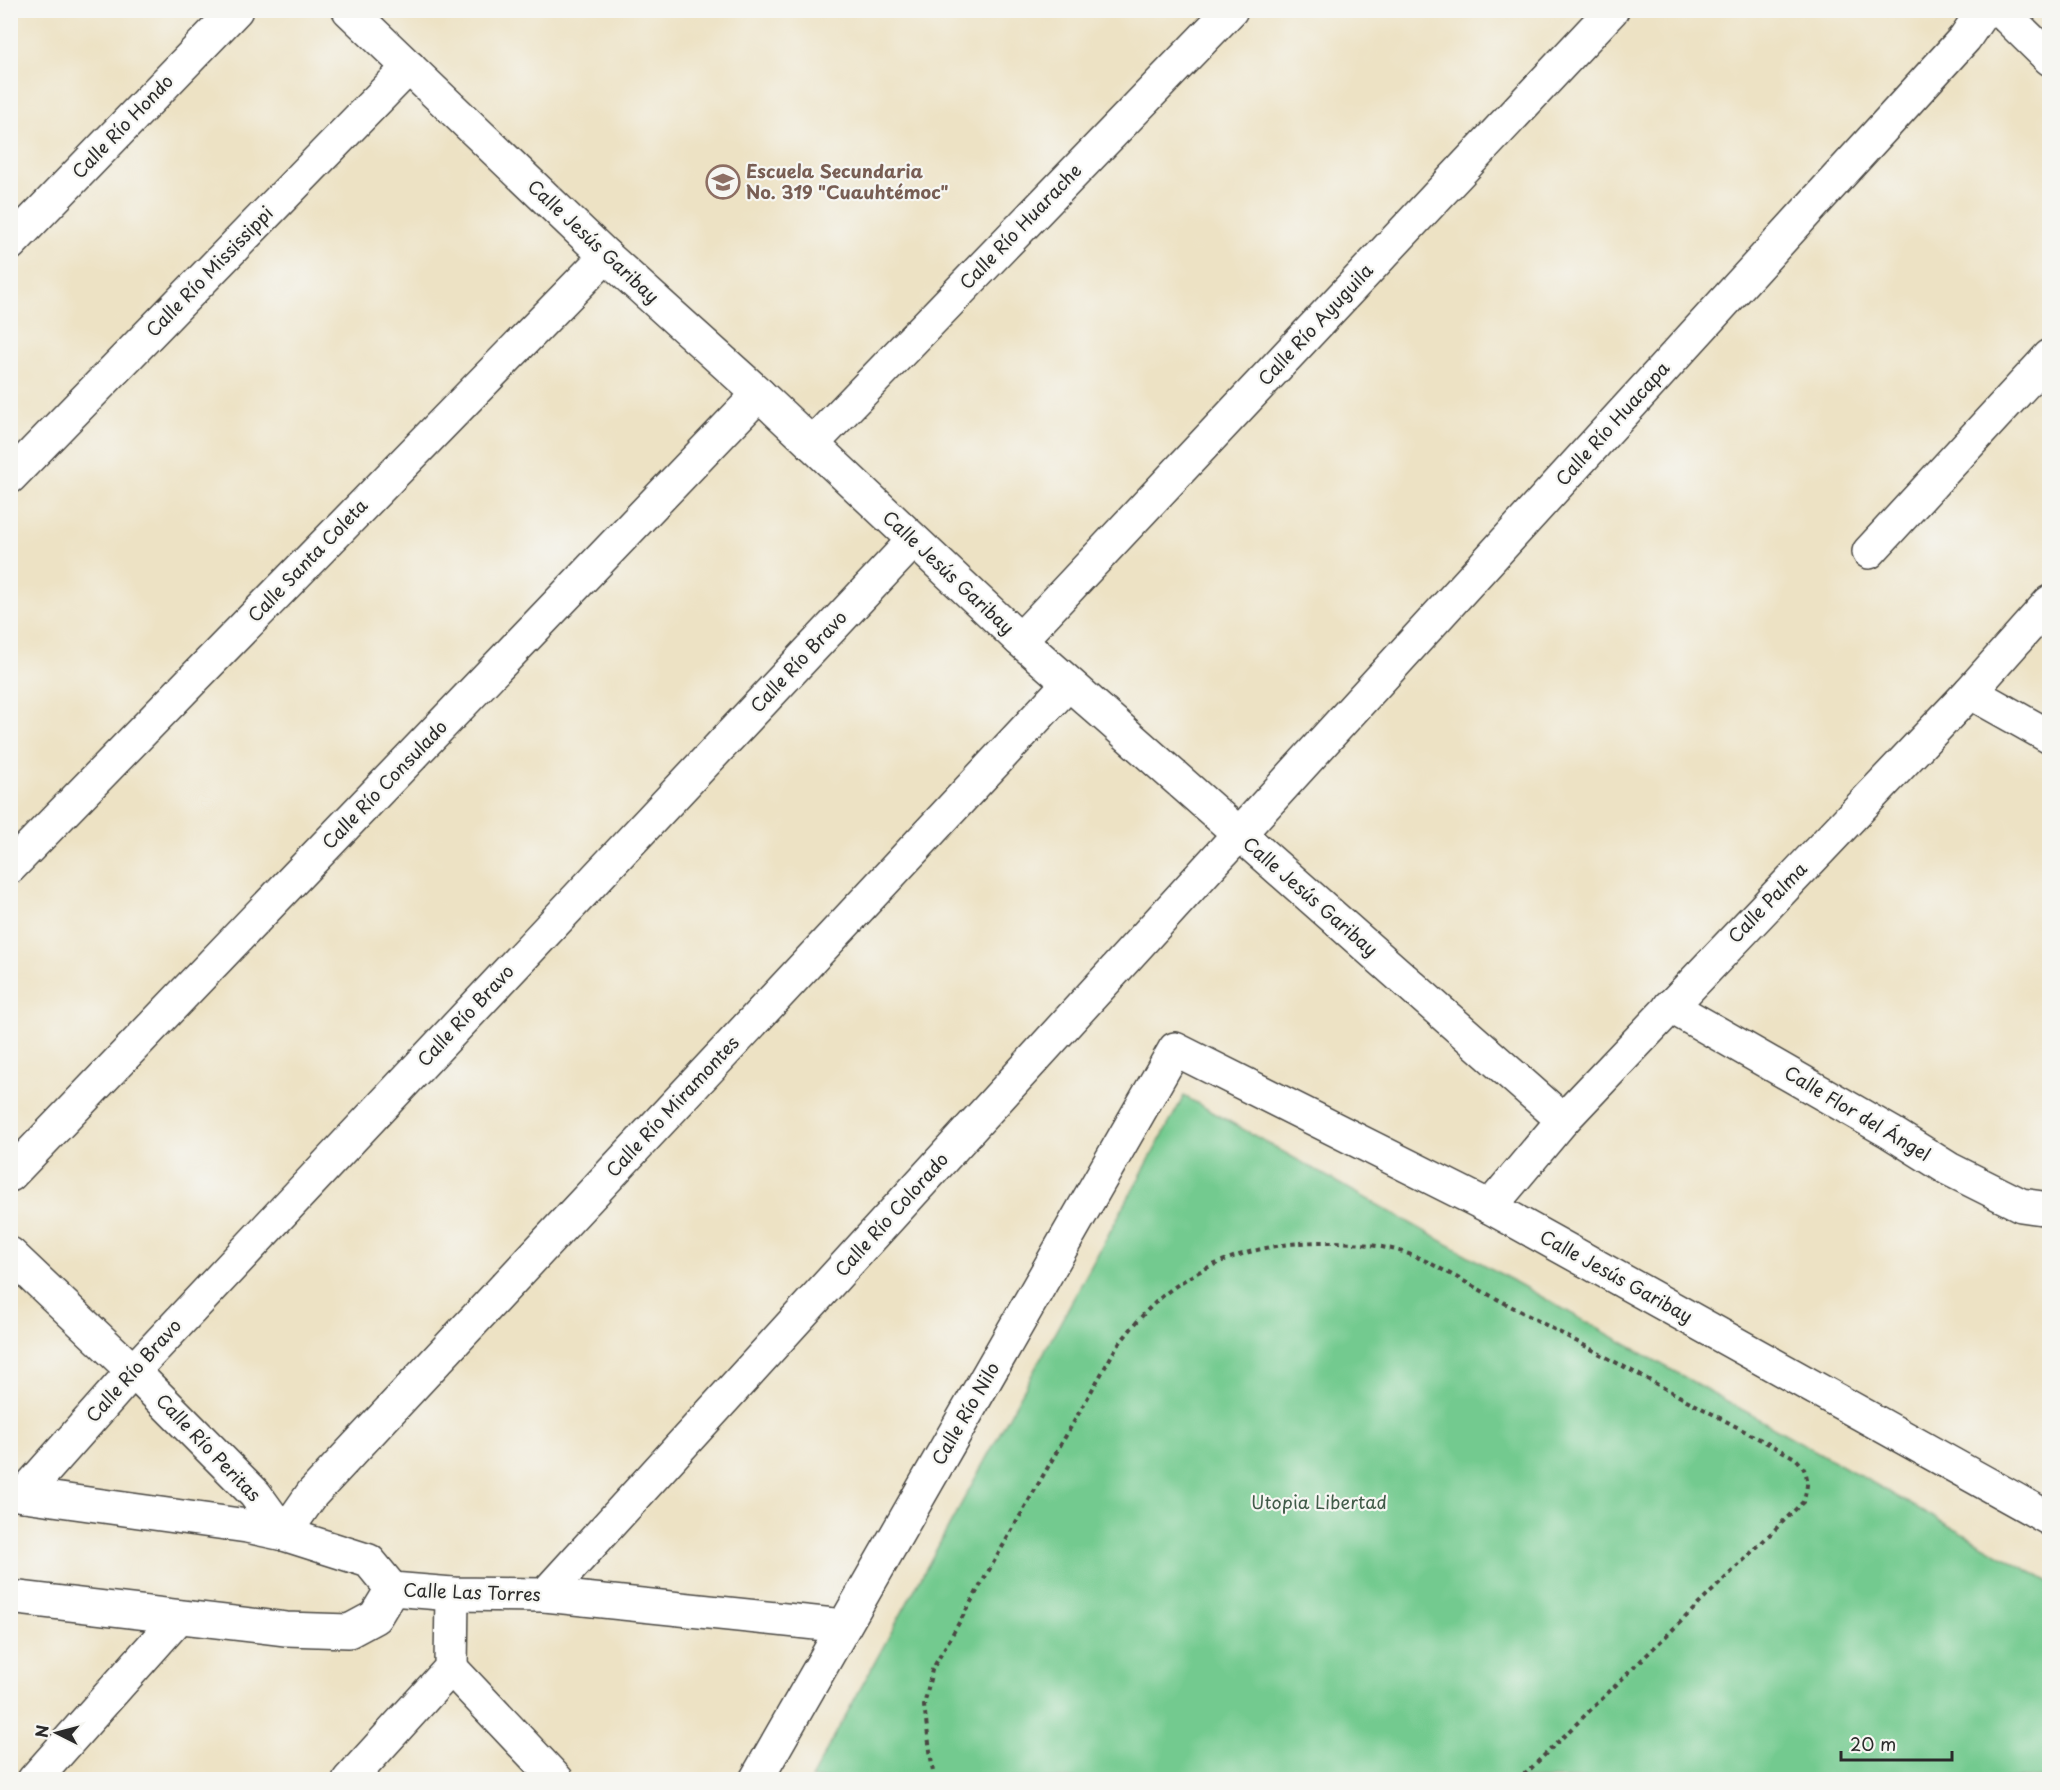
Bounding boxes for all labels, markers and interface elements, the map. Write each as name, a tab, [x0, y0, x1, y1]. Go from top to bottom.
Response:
street label: Calle Río Hondo	[65, 68, 179, 184]
place label: Escuela Secundaria No. 319 "Cuauhtémoc"	[746, 157, 948, 205]
street label: Calle Río Huarache	[953, 157, 1087, 295]
school or university icon: Escuela Secundaria No. 319 "Cuauhtémoc"	[705, 164, 741, 200]
street label: Calle Jesús Garibay	[522, 173, 666, 309]
street label: Calle Río Mississippi	[139, 199, 279, 342]
street label: Calle Río Ayuguila	[1251, 256, 1379, 391]
street label: Calle Río Huacapa	[1549, 354, 1675, 491]
street label: Calle Santa Coleta	[241, 492, 374, 628]
street label: Calle Jesús Garibay	[877, 504, 1021, 640]
street label: Calle Río Bravo	[743, 604, 852, 718]
street label: Calle Río Consulado	[315, 713, 453, 855]
street label: Calle Jesús Garibay	[1238, 830, 1384, 962]
street label: Calle Palma	[1721, 855, 1813, 949]
street label: Calle Río Bravo	[410, 958, 519, 1072]
street label: Calle Río Miramontes	[599, 1029, 745, 1183]
street label: Calle Flor del Ángel	[1780, 1058, 1936, 1167]
street label: Calle Río Colorado	[828, 1146, 954, 1282]
street label: Calle Jesús Garibay	[1535, 1222, 1698, 1329]
street label: Calle Río Bravo	[79, 1312, 187, 1428]
street label: Calle Río Nilo	[924, 1357, 1005, 1470]
street label: Calle Río Peritas	[150, 1387, 268, 1507]
park label: Utopia Libertad	[1251, 1488, 1387, 1515]
street label: Calle Las Torres	[403, 1576, 541, 1607]
north arrow	[27, 1703, 87, 1763]
text: N	[28, 1724, 54, 1739]
scale bar	[1841, 1724, 1952, 1762]
text: 20 m	[1850, 1730, 1896, 1757]

